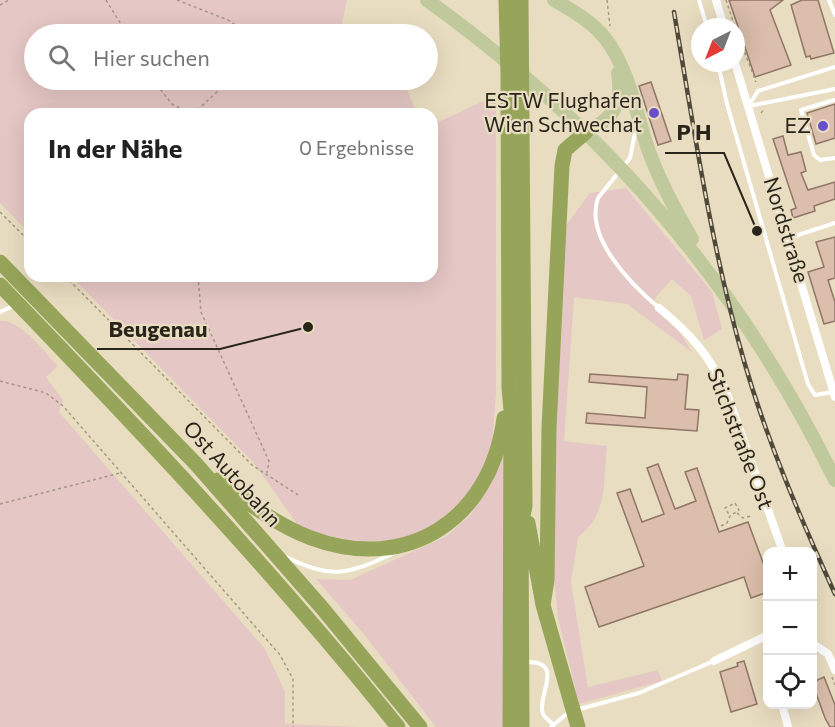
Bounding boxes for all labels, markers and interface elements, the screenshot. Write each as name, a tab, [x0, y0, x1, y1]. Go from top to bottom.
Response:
north arrow	[691, 18, 745, 72]
search box	[24, 24, 438, 90]
icon: search	[45, 41, 78, 74]
text: Hier suchen	[93, 44, 210, 71]
place label: ESTW Flughafen Wien Schwechat	[484, 87, 642, 136]
marker: ESTW Flughafen Wien Schwechat	[647, 106, 661, 120]
place label: EZ	[784, 112, 811, 137]
callout: P H	[665, 113, 724, 153]
text: P H	[677, 118, 711, 145]
marker: EZ	[816, 119, 830, 133]
text: In der Nähe	[48, 132, 183, 163]
text: 0 Ergebnisse	[299, 135, 414, 159]
street label: Nordstraße	[759, 173, 815, 286]
callout: Beugenau	[97, 309, 220, 349]
text: Beugenau	[108, 315, 208, 342]
street label: Stichstraße Ost	[703, 364, 780, 512]
street label: Ost Autobahn	[179, 415, 287, 531]
map controls	[763, 547, 817, 709]
button: +	[763, 547, 817, 601]
button: −	[763, 601, 817, 655]
button: locate	[763, 655, 817, 709]

